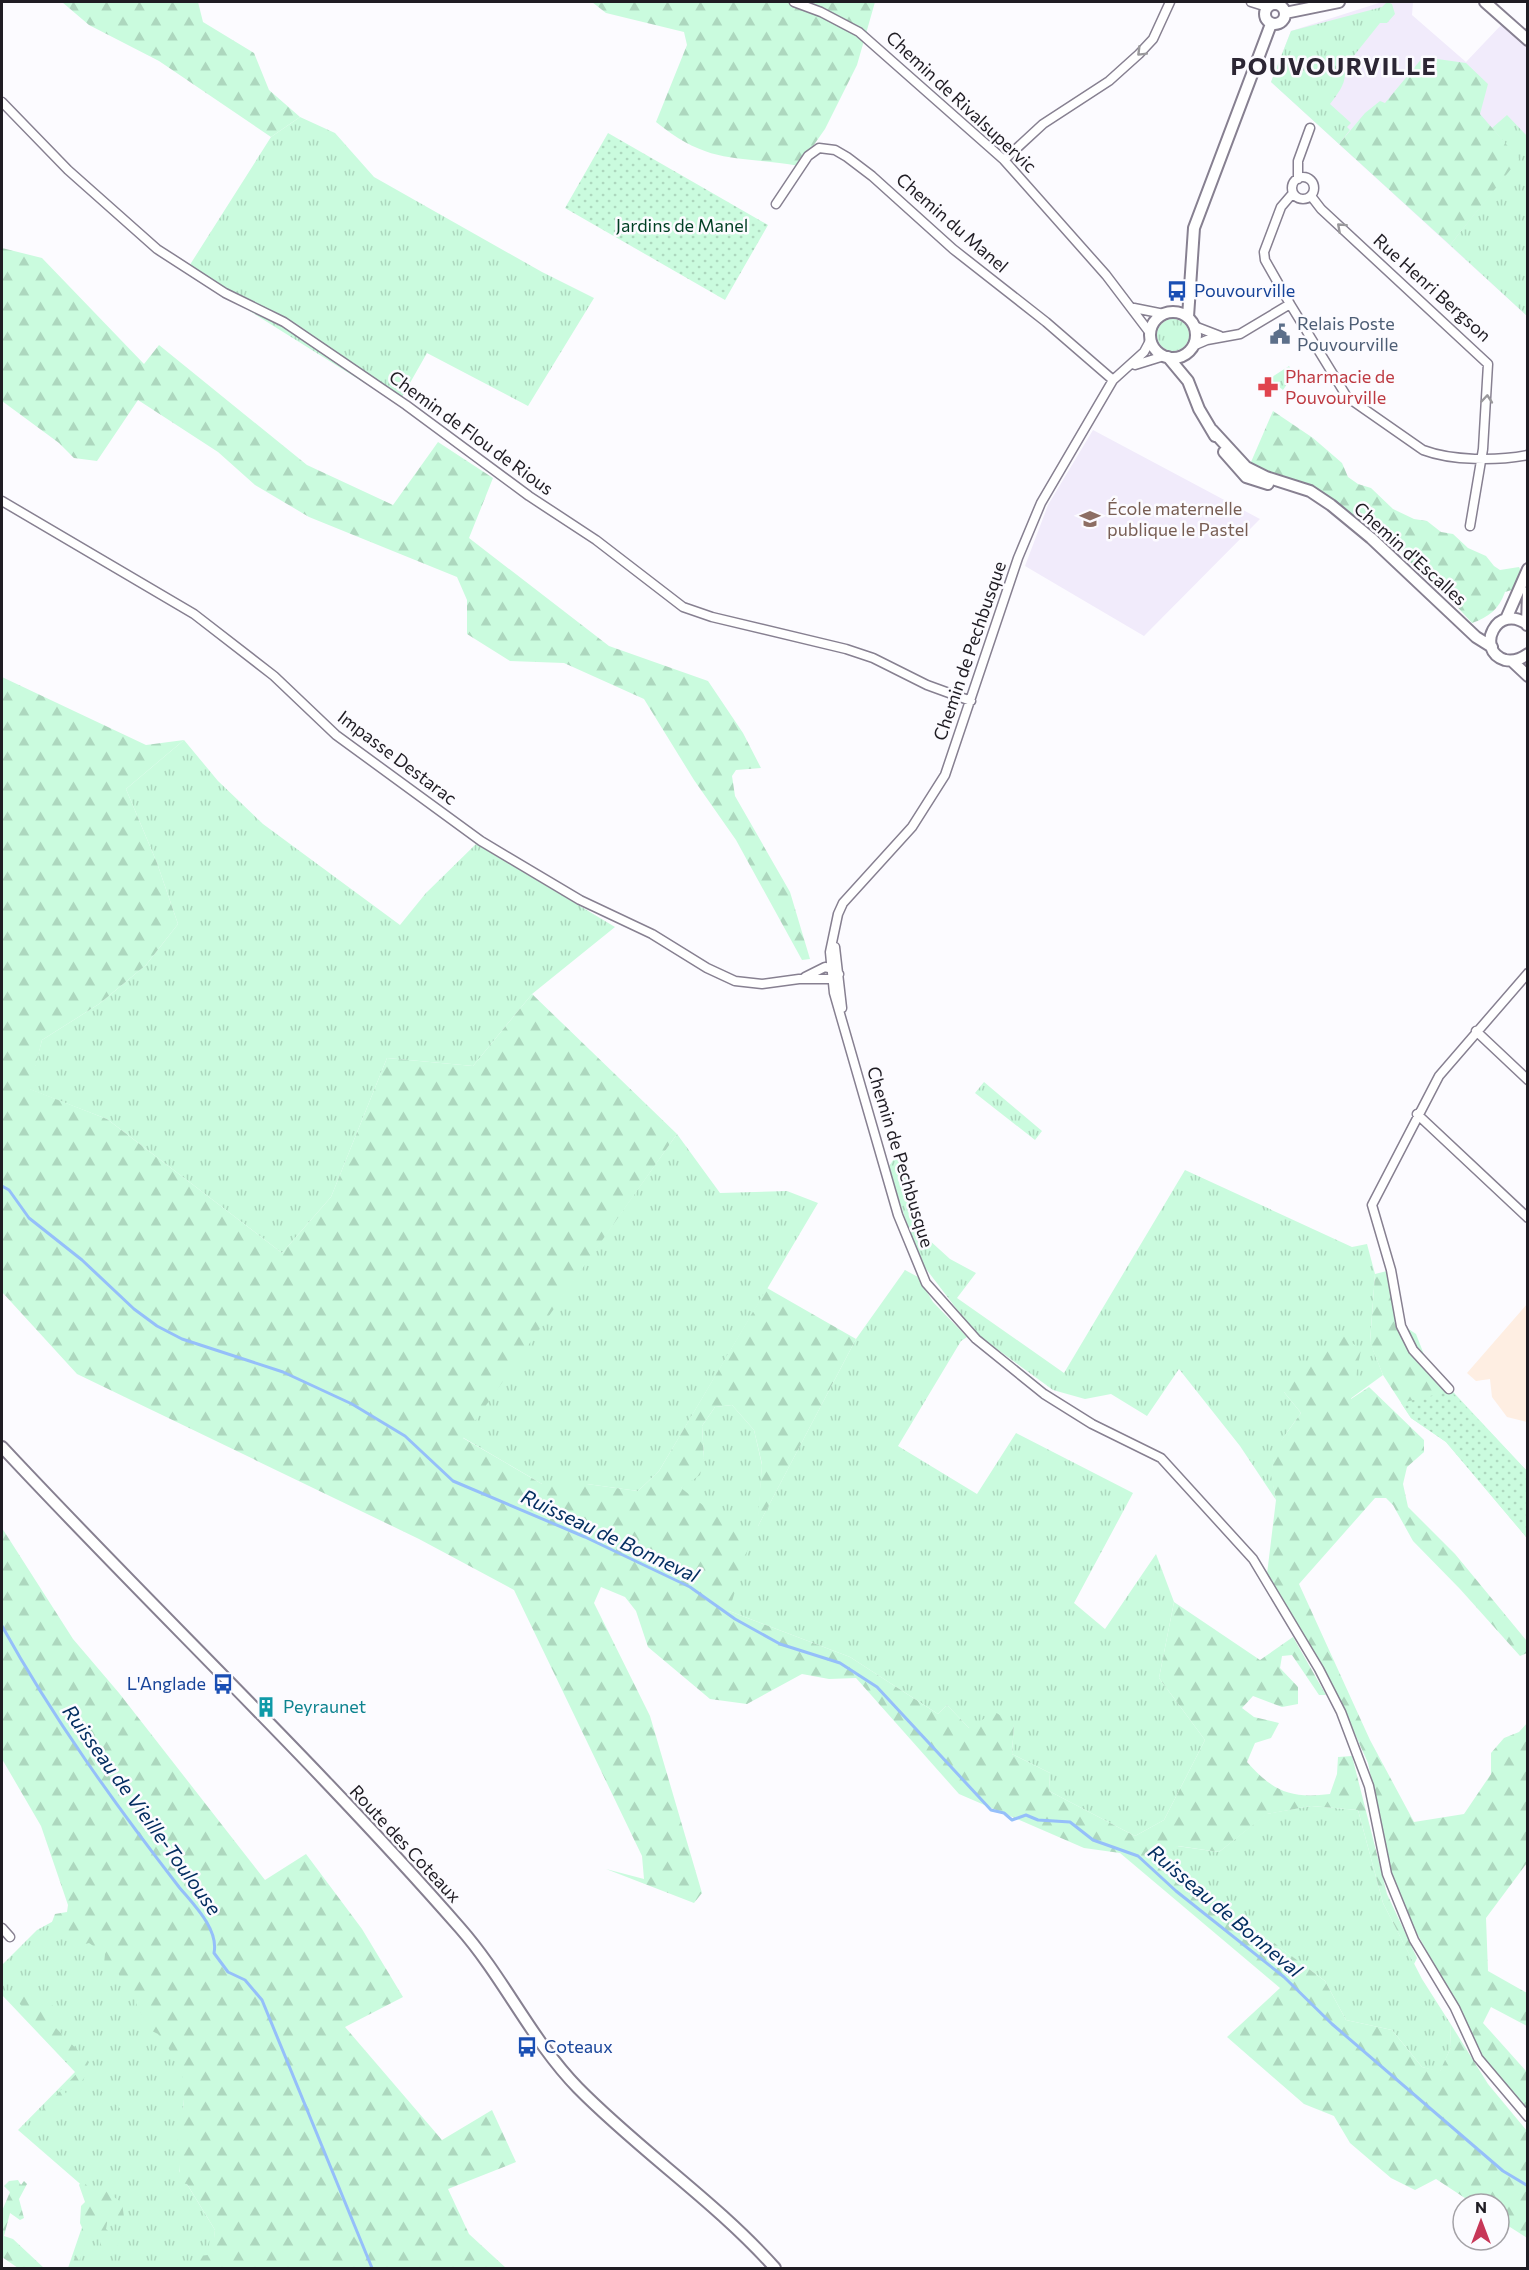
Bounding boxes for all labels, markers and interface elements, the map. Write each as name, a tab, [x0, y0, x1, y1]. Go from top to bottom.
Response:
street label: Chemin de Rivalsupervic	[882, 26, 1042, 177]
one-way arrow	[1138, 44, 1149, 55]
district label: POUVOURVILLE	[1231, 51, 1437, 80]
street label: Chemin du Manel	[892, 168, 1013, 277]
park label: Jardins de Manel	[616, 214, 748, 236]
one-way arrow	[1337, 223, 1348, 234]
street label: Rue Henri Bergson	[1369, 229, 1496, 346]
bus stop icon: Pouvourville	[1165, 279, 1189, 303]
place label: Pouvourville	[1194, 279, 1295, 301]
place label: Relais Poste Pouvourville	[1297, 312, 1398, 355]
public building icon: Relais Poste Pouvourville	[1268, 322, 1292, 346]
street label: Chemin de Flou de Rious	[385, 365, 558, 499]
place label: Pharmacie de Pouvourville	[1285, 365, 1395, 408]
pharmacy icon: Pharmacie de Pouvourville	[1256, 375, 1280, 399]
one-way arrow	[1480, 395, 1493, 404]
place label: École maternelle publique le Pastel	[1107, 497, 1249, 540]
street label: Chemin d'Escalles	[1350, 497, 1472, 610]
school or university icon: École maternelle publique le Pastel	[1078, 507, 1102, 531]
street label: Chemin de Pechbusque	[928, 558, 1010, 743]
street label: Impasse Destarac	[334, 705, 461, 809]
street label: Chemin de Pechbusque	[863, 1063, 939, 1250]
water label: Ruisseau de Bonneval	[518, 1483, 704, 1587]
place label: L'Anglade	[127, 1672, 206, 1694]
bus stop icon: L'Anglade	[211, 1672, 235, 1696]
building icon: Peyraunet	[254, 1695, 278, 1719]
place label: Peyraunet	[283, 1695, 366, 1717]
water label: Ruisseau de Vieille-Toulouse	[58, 1700, 228, 1920]
street label: Route des Coteaux	[346, 1780, 466, 1907]
water label: Ruisseau de Bonneval	[1144, 1839, 1308, 1982]
bus stop icon: Coteaux	[515, 2035, 539, 2059]
place label: Coteaux	[544, 2035, 613, 2057]
north arrow	[1451, 2192, 1511, 2252]
text: N	[1475, 2197, 1487, 2216]

